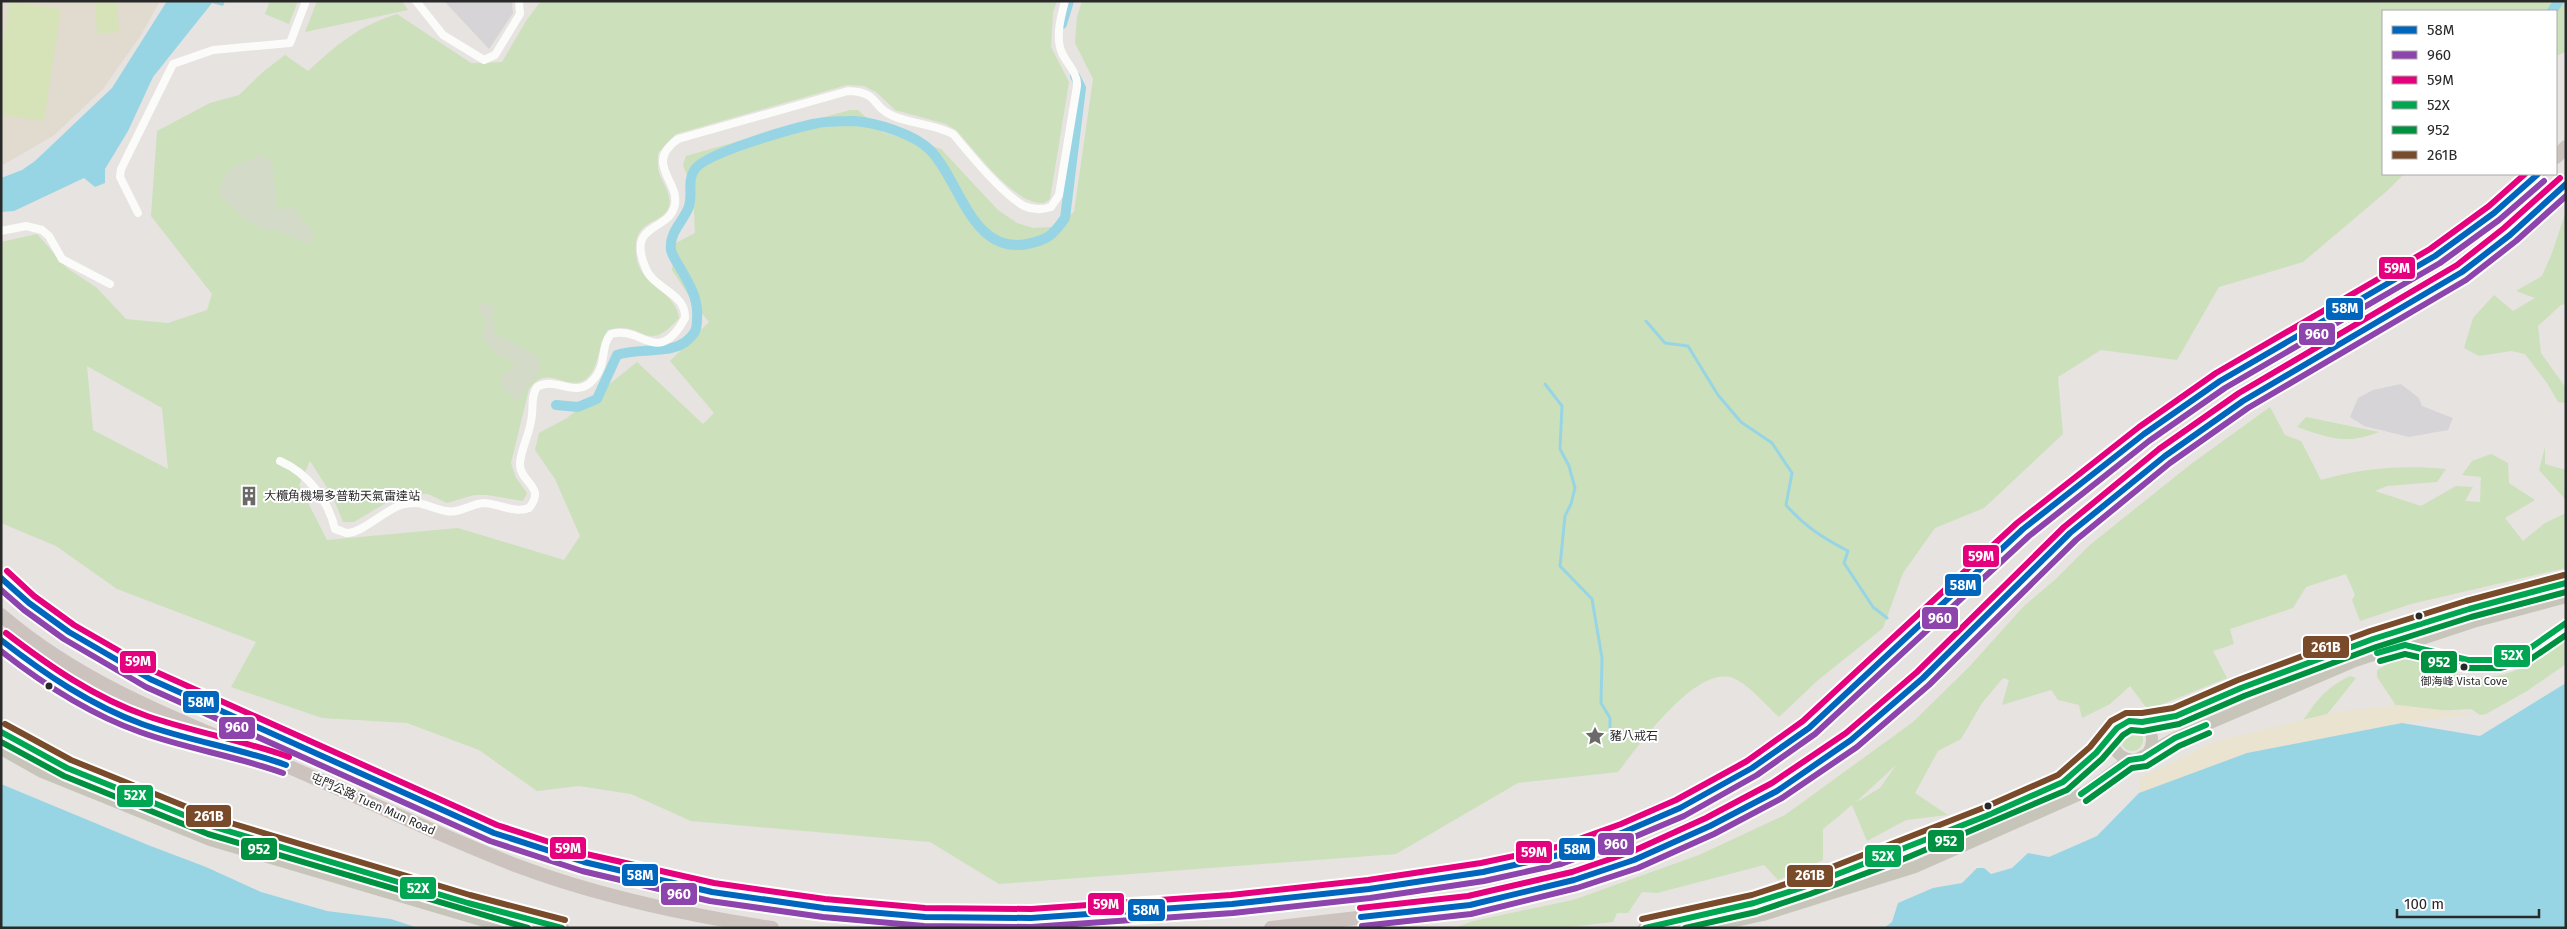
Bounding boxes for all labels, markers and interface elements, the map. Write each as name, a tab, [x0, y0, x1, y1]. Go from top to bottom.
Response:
legend	[2382, 10, 2557, 175]
text: 58M	[2427, 21, 2454, 39]
text: 960	[2427, 46, 2451, 64]
text: 59M	[2427, 71, 2454, 89]
text: 52X	[2427, 96, 2451, 114]
text: 952	[2427, 121, 2450, 139]
text: 261B	[2427, 146, 2457, 164]
line badge: 59M	[2378, 256, 2416, 280]
text: 59M	[2384, 260, 2410, 277]
line badge: 58M	[2325, 297, 2364, 321]
text: 58M	[2332, 300, 2358, 317]
line badge: 960	[2298, 322, 2336, 346]
text: 960	[2305, 326, 2329, 343]
building icon: 大欖角機場多普勒天氣雷達站	[238, 485, 260, 507]
place label: 大欖角機場多普勒天氣雷達站	[264, 489, 420, 503]
line badge: 59M	[1962, 544, 2000, 568]
text: 59M	[1968, 548, 1994, 565]
line badge: 58M	[1944, 573, 1982, 597]
text: 58M	[1950, 577, 1976, 594]
line badge: 960	[1921, 606, 1959, 630]
text: 960	[1928, 610, 1952, 627]
unlabelled marker	[2414, 611, 2424, 621]
line badge: 261B	[2302, 635, 2350, 659]
text: 261B	[2311, 639, 2341, 656]
line badge: 52X	[2493, 644, 2531, 668]
text: 52X	[2501, 647, 2524, 664]
line badge: 59M	[119, 650, 157, 674]
line badge: 952	[2420, 650, 2458, 674]
text: 59M	[125, 653, 151, 670]
text: 952	[2428, 654, 2450, 671]
marker: 御海峰 Vista Cove	[2459, 662, 2469, 672]
place label: 御海峰 Vista Cove	[2420, 675, 2507, 688]
unlabelled marker	[44, 681, 54, 691]
line badge: 58M	[182, 690, 220, 714]
text: 58M	[188, 694, 214, 711]
line badge: 960	[218, 716, 256, 740]
text: 960	[225, 719, 249, 736]
place icon: 豬八戒石	[1584, 725, 1606, 747]
place label: 豬八戒石	[1610, 729, 1658, 743]
street label: 屯門公路 Tuen Mun Road	[309, 770, 437, 838]
line badge: 52X	[116, 784, 154, 808]
text: 52X	[124, 787, 147, 804]
unlabelled marker	[1983, 801, 1993, 811]
line badge: 261B	[185, 804, 232, 828]
text: 261B	[194, 808, 224, 825]
line badge: 952	[1927, 829, 1965, 853]
line badge: 960	[1597, 832, 1635, 856]
text: 952	[1935, 833, 1957, 850]
line badge: 59M	[549, 836, 587, 860]
text: 960	[1604, 836, 1628, 853]
line badge: 952	[240, 837, 278, 861]
line badge: 58M	[1558, 837, 1596, 861]
text: 59M	[555, 840, 581, 857]
line badge: 59M	[1515, 840, 1553, 864]
text: 952	[248, 841, 270, 858]
text: 58M	[1564, 841, 1590, 858]
text: 59M	[1521, 844, 1547, 861]
line badge: 52X	[1864, 844, 1902, 868]
text: 52X	[1872, 848, 1895, 865]
line badge: 58M	[621, 863, 659, 887]
line badge: 261B	[1786, 864, 1834, 888]
text: 58M	[627, 867, 653, 884]
text: 261B	[1795, 867, 1825, 884]
line badge: 52X	[399, 876, 437, 900]
text: 52X	[407, 880, 430, 897]
line badge: 960	[660, 882, 698, 906]
text: 960	[667, 886, 691, 903]
scale bar	[2397, 886, 2540, 918]
line badge: 59M	[1087, 892, 1125, 916]
text: 100 m	[2404, 895, 2444, 913]
text: 59M	[1093, 896, 1119, 913]
line badge: 58M	[1127, 898, 1166, 922]
text: 58M	[1133, 902, 1159, 919]

